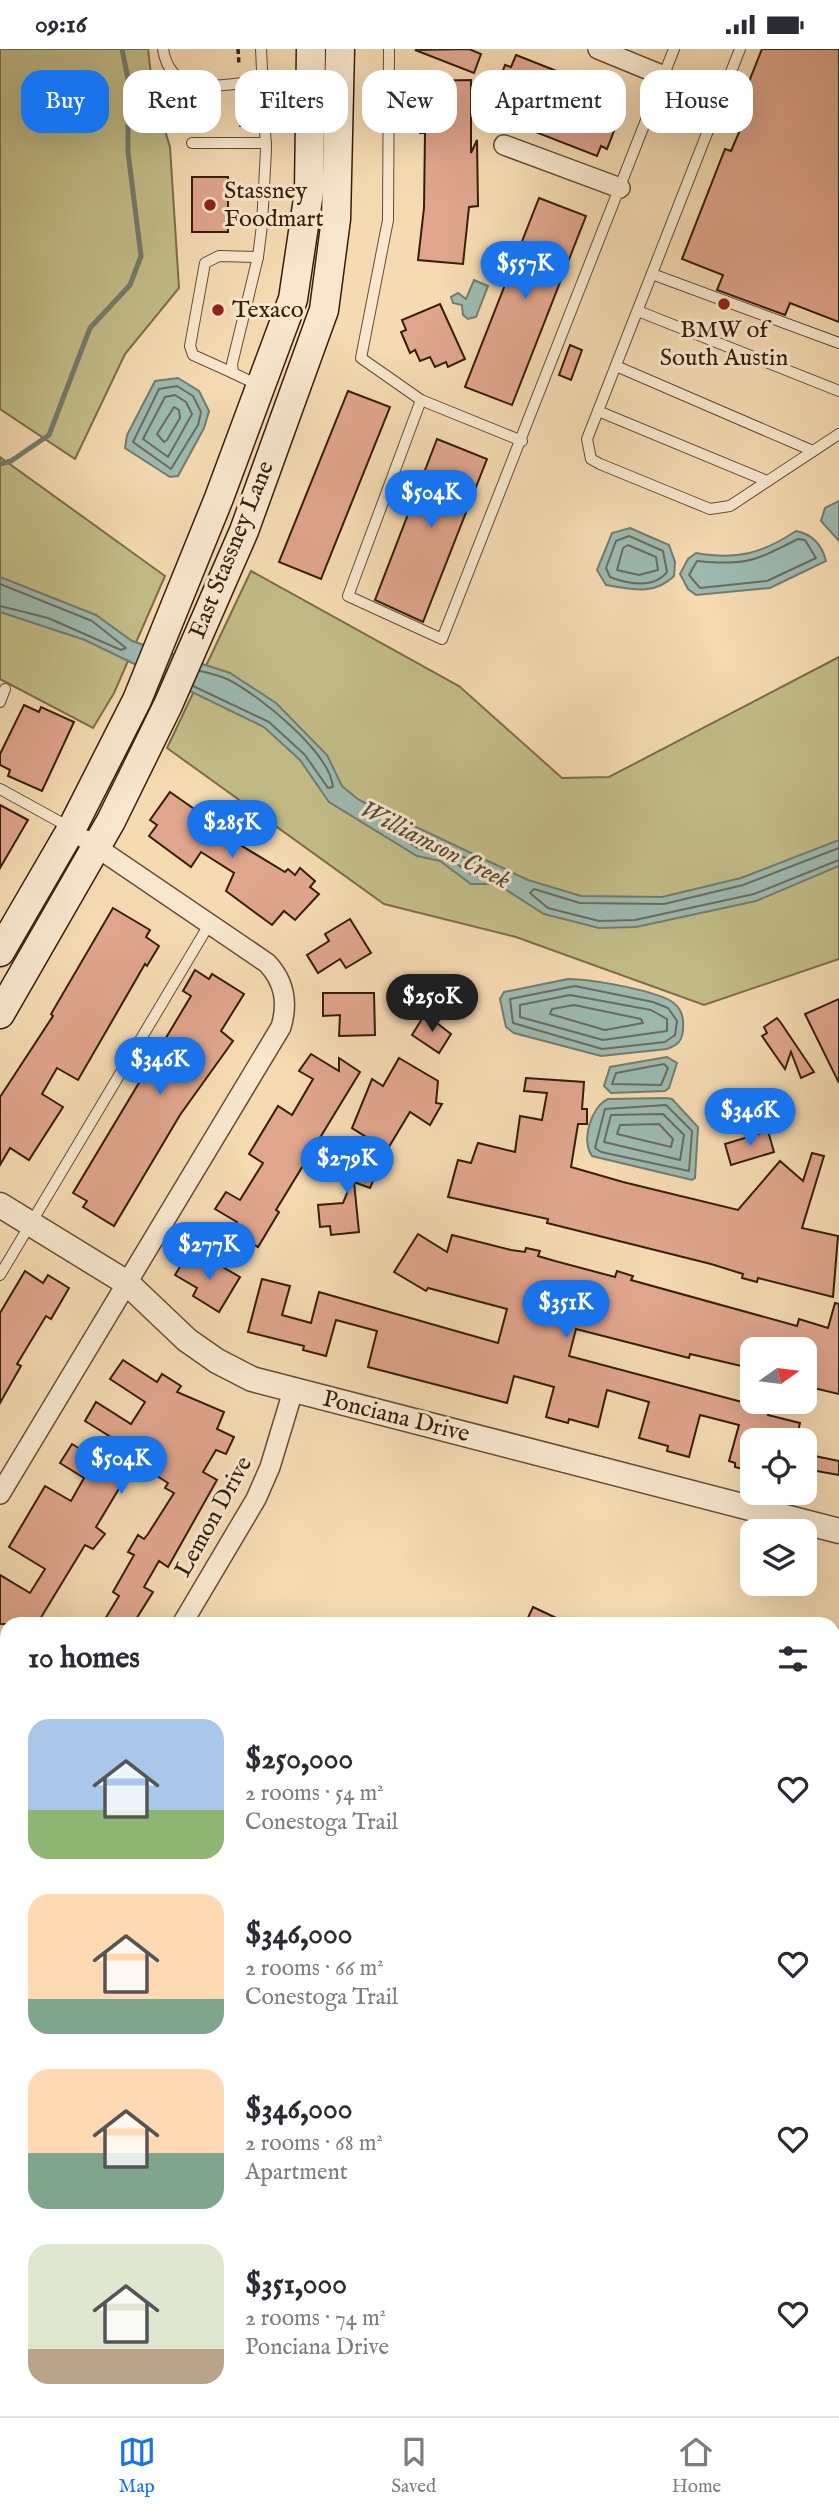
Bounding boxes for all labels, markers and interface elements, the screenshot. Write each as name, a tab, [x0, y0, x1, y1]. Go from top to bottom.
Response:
text: 09:16	[35, 8, 87, 41]
chip: Buy	[21, 70, 109, 133]
chip: Rent	[123, 70, 221, 133]
chip: Filters	[235, 70, 348, 133]
chip: New	[362, 70, 457, 133]
chip: Apartment	[471, 70, 626, 133]
chip: House	[640, 70, 753, 133]
place label: Stassney Foodmart	[224, 176, 324, 235]
marker: Stassney Foodmart	[202, 197, 218, 213]
pin: $557K	[476, 241, 574, 301]
text: $557K	[497, 249, 553, 278]
place label: Texaco	[232, 295, 304, 326]
marker: BMW of South Austin	[716, 296, 732, 312]
marker: Texaco	[210, 302, 226, 318]
place label: BMW of South Austin	[660, 315, 788, 374]
street label: East Stassney Lane	[182, 457, 282, 643]
pin: $504K	[382, 470, 480, 530]
text: $504K	[401, 478, 461, 507]
water label: Williamson Creek	[354, 793, 516, 897]
pin: $285K	[183, 801, 281, 860]
text: $285K	[203, 808, 261, 837]
pin: $250K	[383, 975, 481, 1034]
text: $250K	[402, 982, 462, 1011]
pin: $346K	[111, 1037, 209, 1097]
text: $346K	[131, 1045, 189, 1074]
pin: $346K	[701, 1089, 799, 1148]
text: $346K	[721, 1096, 779, 1125]
pin: $279K	[298, 1137, 396, 1196]
text: $279K	[317, 1144, 377, 1173]
pin: $277K	[160, 1223, 258, 1282]
text: $277K	[178, 1230, 240, 1259]
pin: $351K	[517, 1281, 615, 1340]
text: $351K	[539, 1288, 593, 1317]
north arrow	[740, 1337, 817, 1414]
map controls	[740, 1337, 817, 1596]
street label: Ponciana Drive	[319, 1384, 473, 1450]
button: locate	[740, 1428, 817, 1505]
pin: $504K	[72, 1437, 170, 1496]
text: $504K	[91, 1444, 151, 1473]
street label: Lemon Drive	[168, 1451, 260, 1583]
button: layers	[740, 1519, 817, 1596]
text: 10 homes	[28, 1640, 140, 1678]
icon: filters	[774, 1640, 812, 1678]
text: $250,000	[245, 1741, 353, 1779]
icon: home	[84, 1747, 168, 1831]
icon: heart	[774, 1770, 812, 1808]
text: 2 rooms · 54 m²	[245, 1779, 384, 1808]
text: Conestoga Trail	[245, 1808, 398, 1837]
text: $346,000	[245, 1916, 352, 1954]
icon: home	[84, 1922, 168, 2006]
icon: heart	[774, 1945, 812, 1983]
text: 2 rooms · 66 m²	[245, 1954, 384, 1983]
text: Conestoga Trail	[245, 1983, 398, 2012]
text: $346,000	[245, 2091, 352, 2129]
icon: home	[84, 2097, 168, 2181]
icon: heart	[774, 2120, 812, 2158]
text: 2 rooms · 68 m²	[245, 2129, 383, 2158]
text: Apartment	[245, 2158, 348, 2187]
text: $351,000	[245, 2266, 347, 2304]
icon: home	[84, 2272, 168, 2356]
icon: heart	[774, 2295, 812, 2333]
text: 2 rooms · 74 m²	[245, 2304, 386, 2333]
text: Ponciana Drive	[245, 2333, 389, 2362]
tab: Map	[118, 2433, 156, 2499]
tab: Saved	[391, 2433, 436, 2499]
tab: Home	[672, 2433, 721, 2499]

